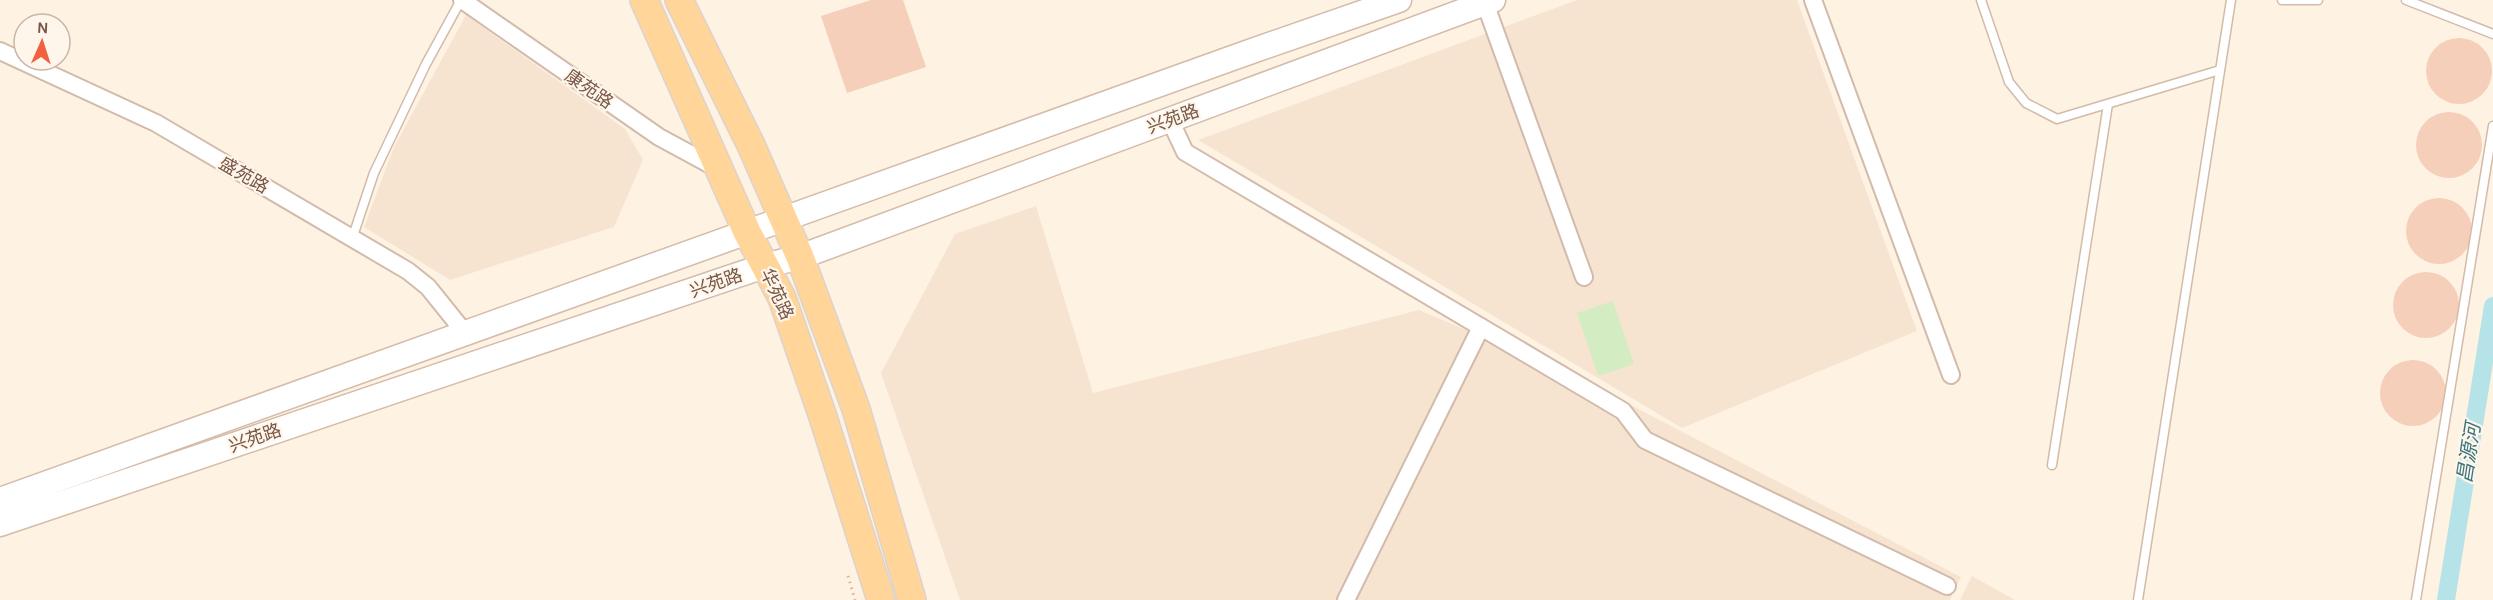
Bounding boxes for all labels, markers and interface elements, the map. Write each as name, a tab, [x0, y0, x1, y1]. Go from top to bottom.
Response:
north arrow	[12, 12, 72, 72]
text: N	[37, 18, 49, 37]
street label: 康苑路	[561, 65, 617, 113]
street label: 兴苑路	[1144, 99, 1202, 139]
street label: 盛苑路	[215, 152, 273, 198]
street label: 兴苑路	[687, 264, 745, 302]
street label: 华苑路	[756, 265, 798, 323]
water label: 昌源河	[2453, 418, 2486, 484]
street label: 兴苑路	[226, 419, 284, 457]

